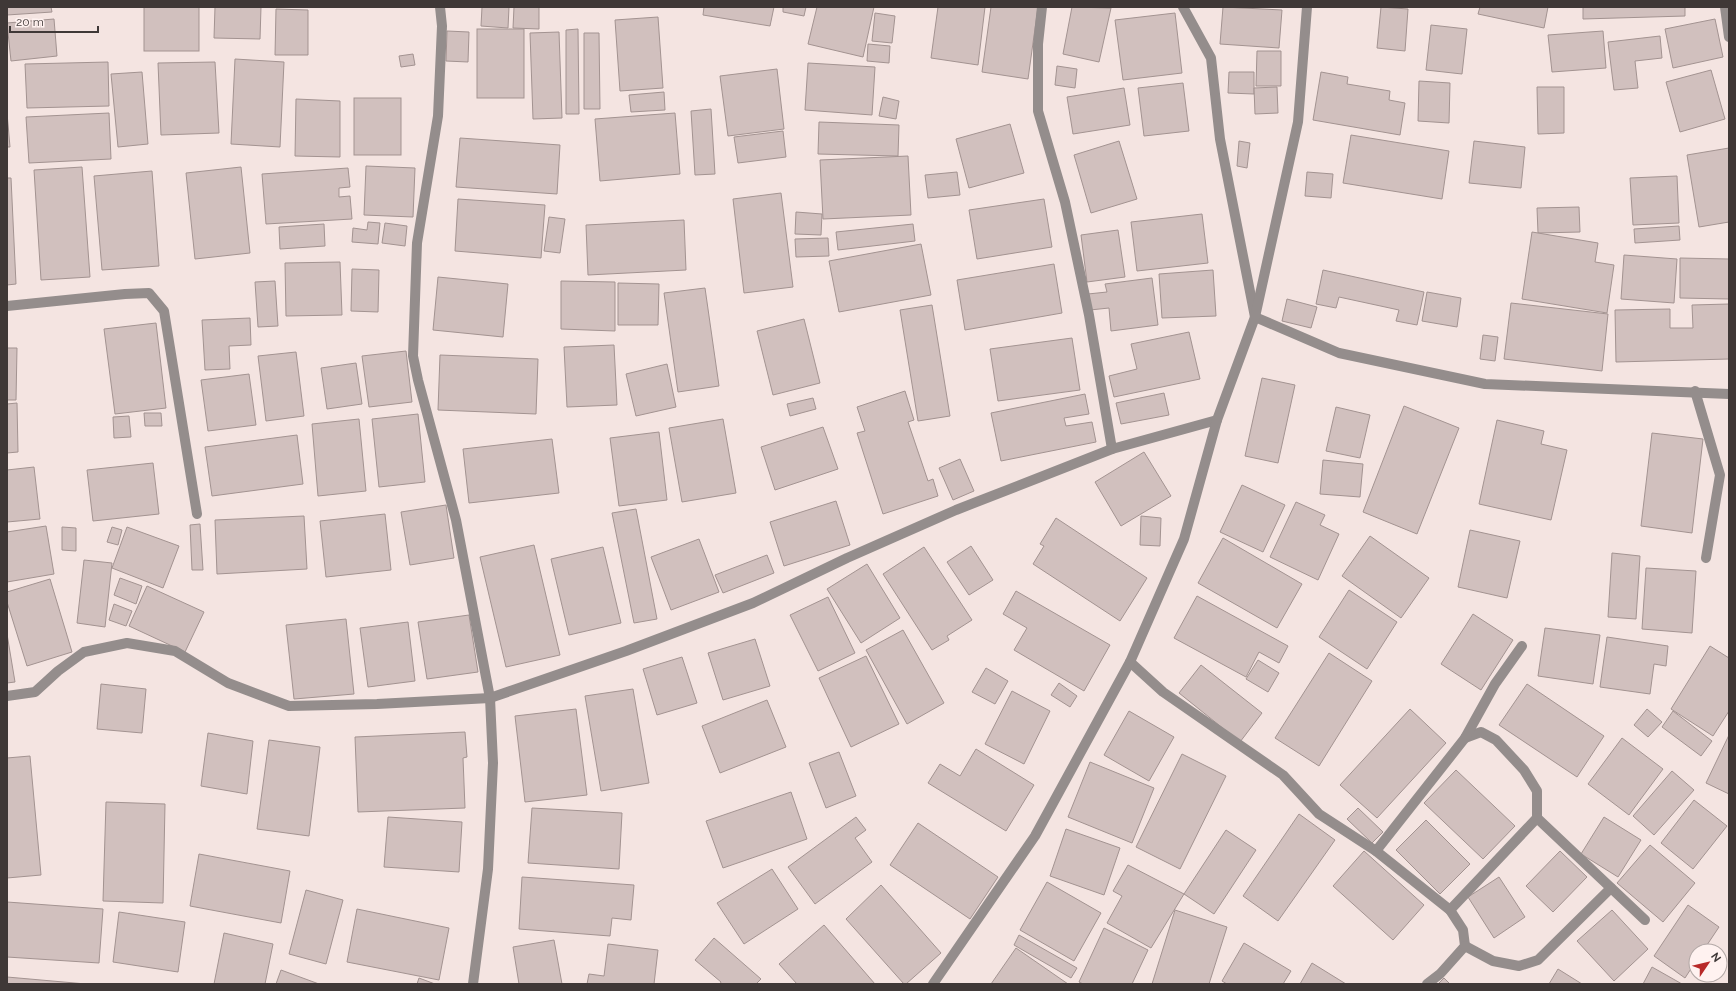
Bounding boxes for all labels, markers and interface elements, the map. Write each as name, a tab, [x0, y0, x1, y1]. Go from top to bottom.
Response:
scale bar	[10, 8, 98, 34]
text: 20 m	[16, 15, 44, 29]
north arrow	[1688, 943, 1728, 983]
text: N	[1708, 950, 1724, 965]

